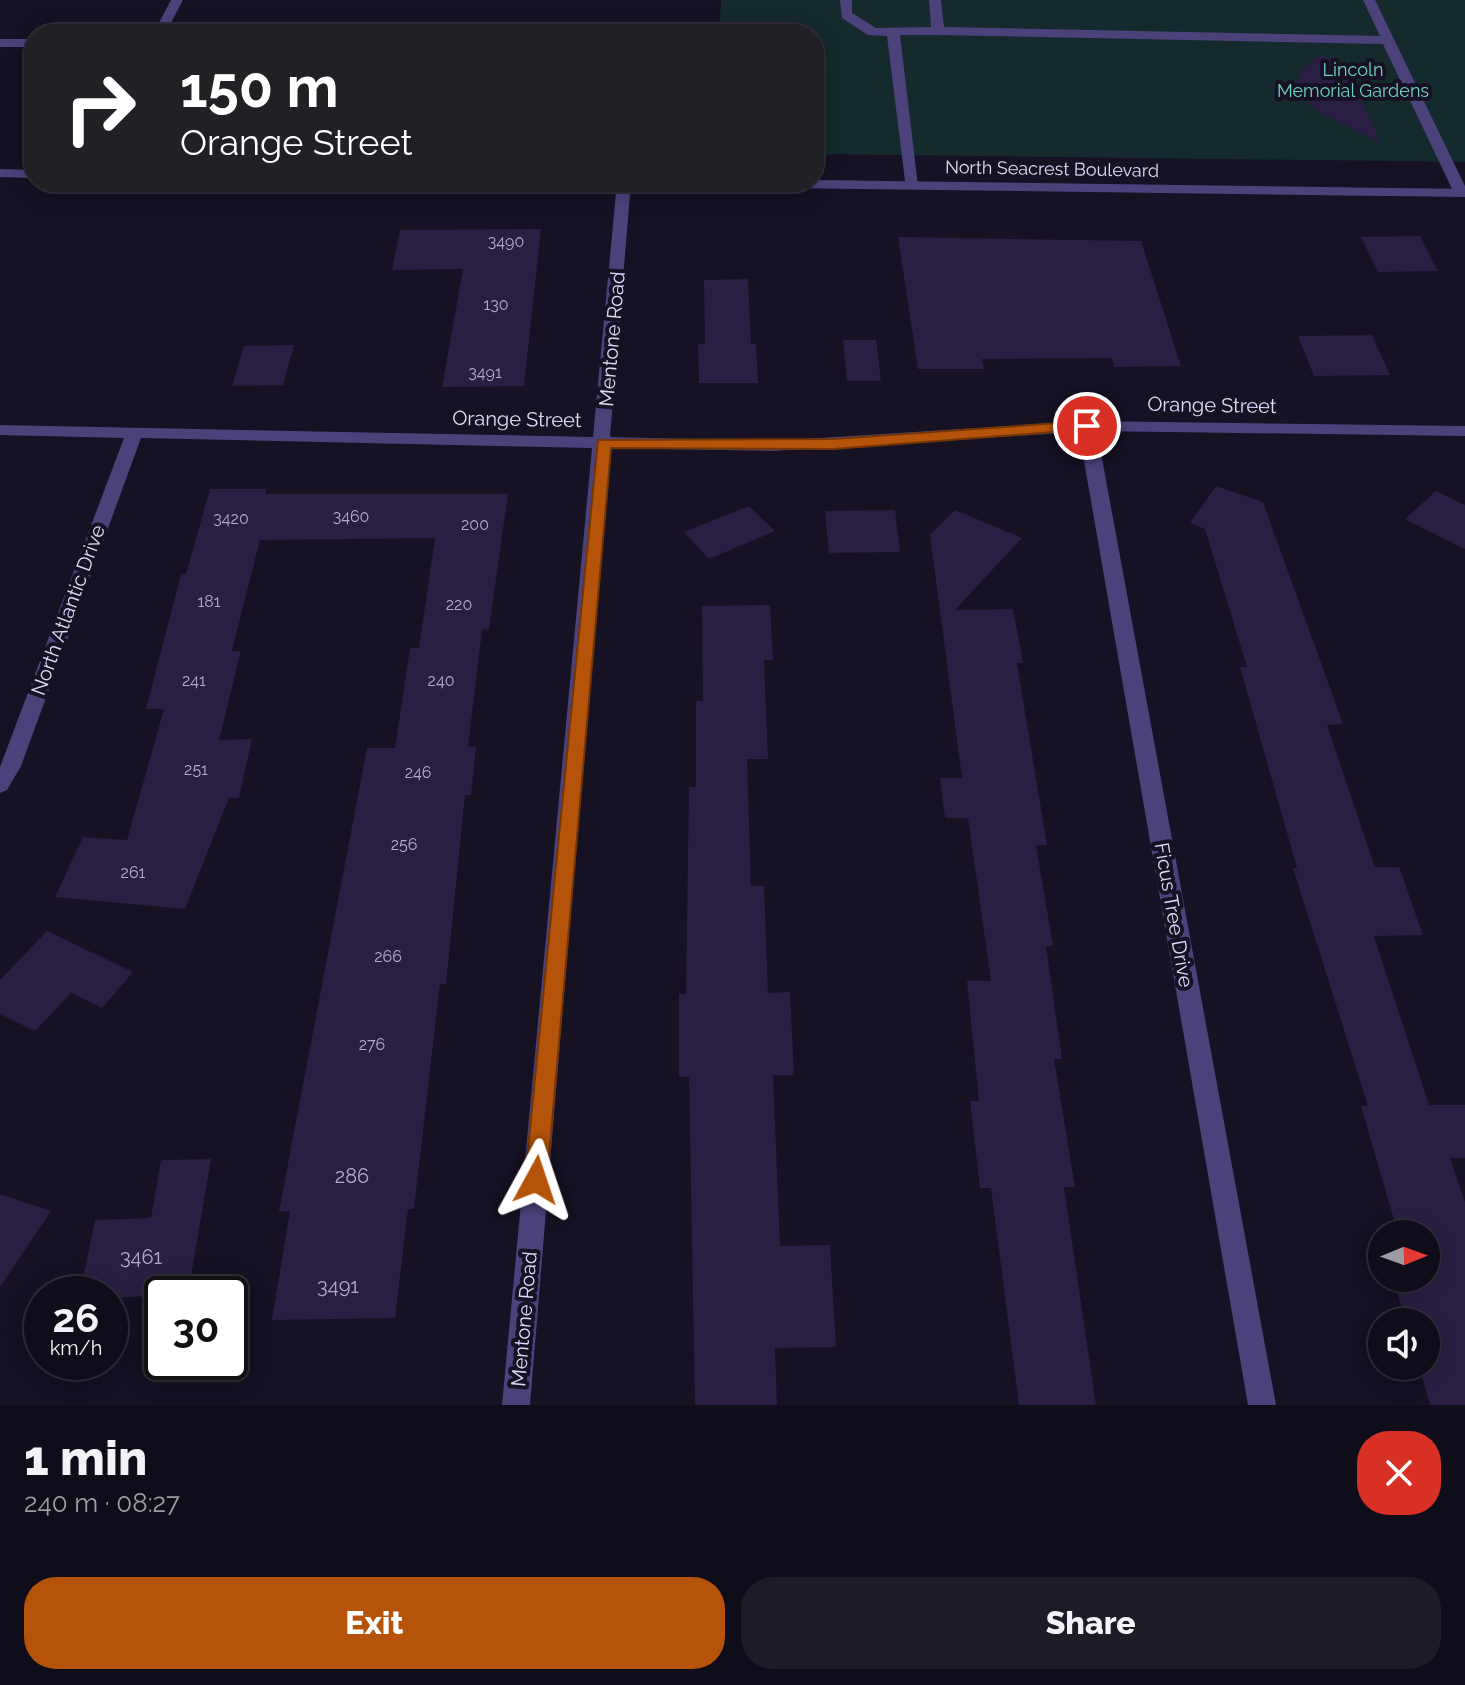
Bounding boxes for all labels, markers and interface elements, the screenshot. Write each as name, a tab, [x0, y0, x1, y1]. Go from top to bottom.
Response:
text: 150 m	[180, 54, 339, 120]
icon: right	[48, 56, 152, 160]
park label: Lincoln Memorial Gardens	[1277, 59, 1429, 101]
text: Orange Street	[180, 121, 412, 163]
street label: North Seacrest Boulevard	[945, 156, 1159, 181]
house number: 3490	[488, 232, 524, 251]
street label: Mentone Road	[594, 270, 630, 408]
house number: 130	[483, 295, 509, 314]
house number: 3491	[468, 363, 502, 382]
pin	[1053, 392, 1121, 460]
street label: Orange Street	[1147, 392, 1277, 418]
icon: arrive	[1065, 404, 1109, 448]
street label: Orange Street	[452, 406, 582, 432]
house number: 3460	[333, 507, 369, 526]
house number: 3420	[213, 509, 249, 528]
house number: 200	[461, 515, 489, 534]
street label: North Atlantic Drive	[26, 521, 110, 698]
house number: 181	[197, 592, 221, 611]
house number: 220	[446, 595, 472, 614]
house number: 241	[182, 671, 206, 690]
house number: 240	[428, 671, 454, 690]
house number: 251	[184, 760, 208, 779]
house number: 246	[405, 763, 431, 782]
house number: 256	[391, 835, 417, 854]
street label: Ficus Tree Drive	[1149, 841, 1199, 990]
house number: 261	[121, 863, 146, 882]
house number: 266	[374, 947, 402, 966]
house number: 276	[359, 1035, 385, 1054]
position arrow	[494, 1138, 578, 1222]
house number: 286	[335, 1164, 369, 1188]
north arrow	[1368, 1220, 1440, 1292]
map controls	[1368, 1220, 1440, 1380]
house number: 3461	[120, 1245, 163, 1269]
street label: Mentone Road	[506, 1250, 542, 1388]
house number: 3491	[317, 1274, 359, 1298]
speed limit sign: 30	[144, 1276, 248, 1380]
text: 26	[53, 1294, 99, 1341]
button: sound	[1368, 1308, 1440, 1380]
text: km/h	[50, 1336, 102, 1360]
text: 1 min	[24, 1430, 147, 1486]
button: close	[1357, 1431, 1441, 1515]
text: 240 m · 08:27	[24, 1488, 180, 1518]
button: Exit	[24, 1577, 725, 1669]
button: Share	[741, 1577, 1441, 1669]

